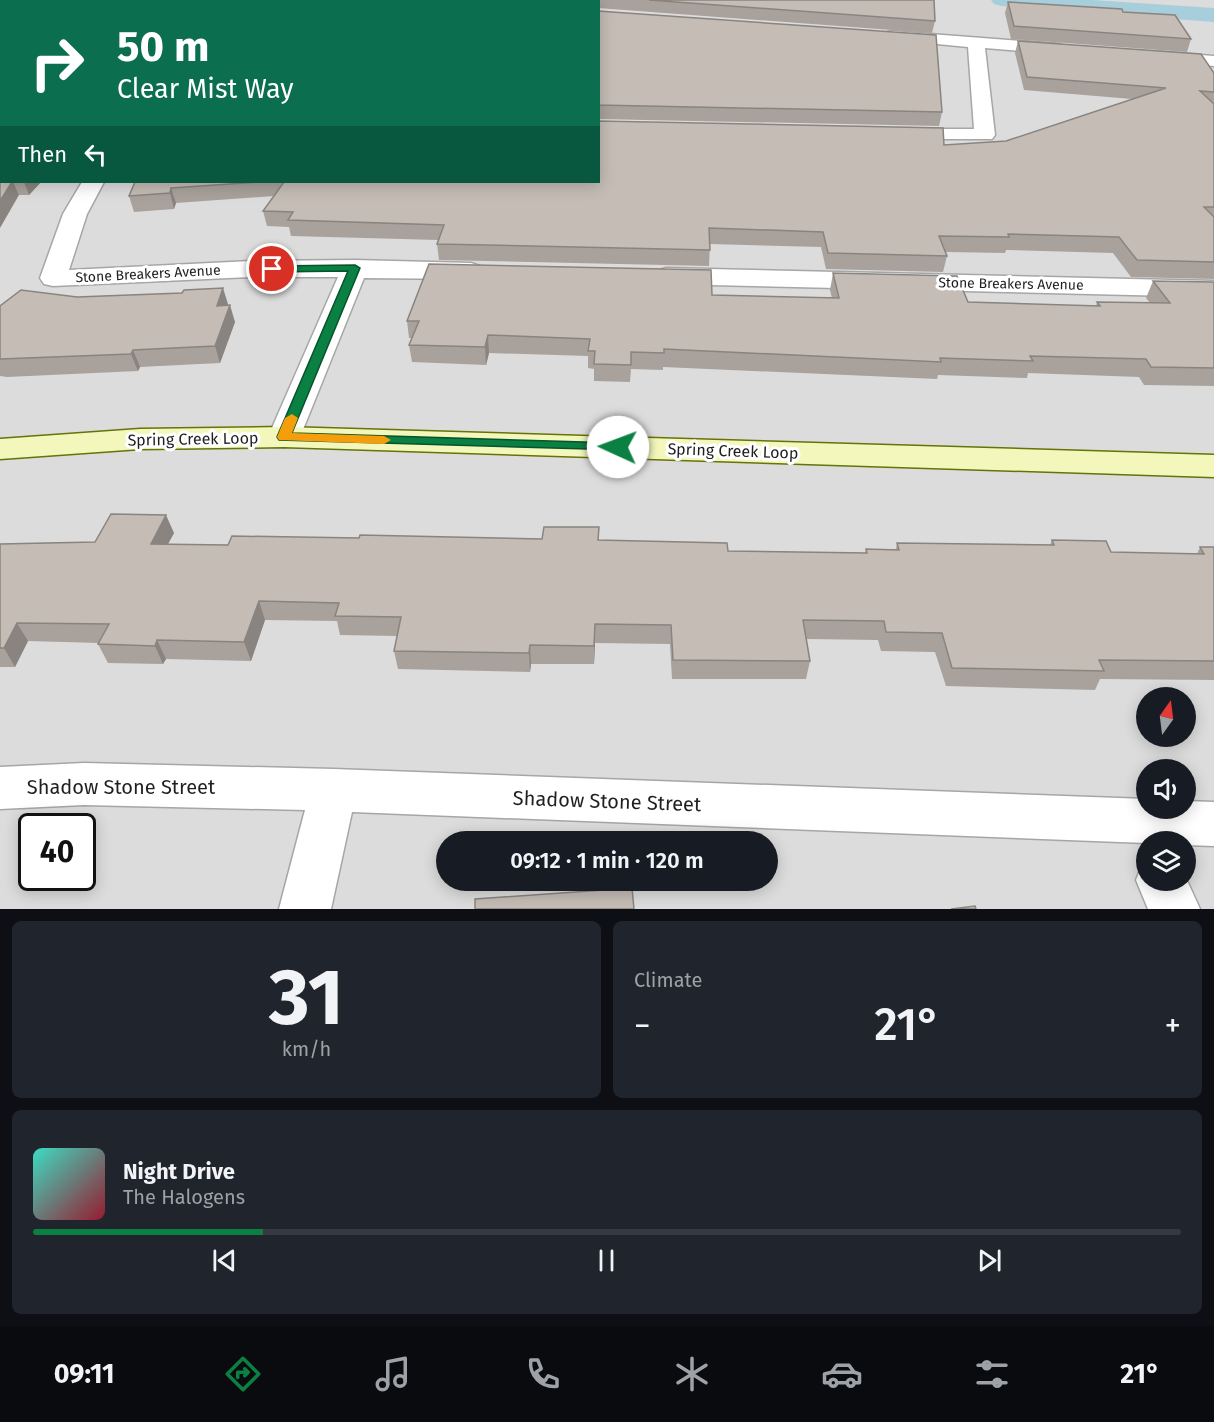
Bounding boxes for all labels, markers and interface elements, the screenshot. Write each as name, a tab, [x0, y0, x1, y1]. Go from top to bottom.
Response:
text: 50 m	[117, 22, 210, 72]
icon: right	[18, 24, 96, 102]
text: Clear Mist Way	[117, 73, 294, 105]
icon: left	[79, 138, 112, 171]
text: Then	[18, 141, 67, 168]
pin	[246, 243, 297, 294]
icon: arrive	[255, 252, 288, 285]
street label: Stone Breakers Avenue	[75, 262, 221, 286]
street label: Stone Breakers Avenue	[938, 274, 1084, 294]
position arrow	[586, 415, 650, 479]
street label: Spring Creek Loop	[127, 428, 259, 450]
street label: Spring Creek Loop	[667, 439, 799, 463]
north arrow	[1136, 687, 1196, 747]
map controls	[1136, 687, 1196, 891]
button: sound	[1136, 759, 1196, 819]
street label: Shadow Stone Street	[27, 775, 216, 799]
street label: Shadow Stone Street	[512, 786, 702, 816]
speed limit sign: 40	[18, 813, 96, 891]
button: layers	[1136, 831, 1196, 891]
text: 09:12 · 1 min · 120 m	[510, 847, 704, 874]
text: 31	[269, 951, 344, 1045]
text: Climate	[634, 968, 702, 992]
text: 21°	[875, 998, 941, 1052]
text: −	[634, 1006, 651, 1046]
text: +	[1165, 1006, 1181, 1046]
text: km/h	[282, 1037, 331, 1061]
text: Night Drive	[123, 1158, 235, 1185]
text: The Halogens	[123, 1185, 245, 1209]
icon: previous	[208, 1244, 241, 1277]
icon: pause	[590, 1244, 623, 1277]
icon: next	[973, 1244, 1006, 1277]
icon: directions	[222, 1353, 264, 1395]
icon: music	[372, 1353, 414, 1395]
icon: phone	[522, 1353, 564, 1395]
icon: climate	[671, 1353, 713, 1395]
icon: car	[821, 1353, 863, 1395]
icon: filters	[971, 1353, 1013, 1395]
text: 09:11	[54, 1358, 115, 1390]
text: 21°	[1120, 1358, 1160, 1390]

